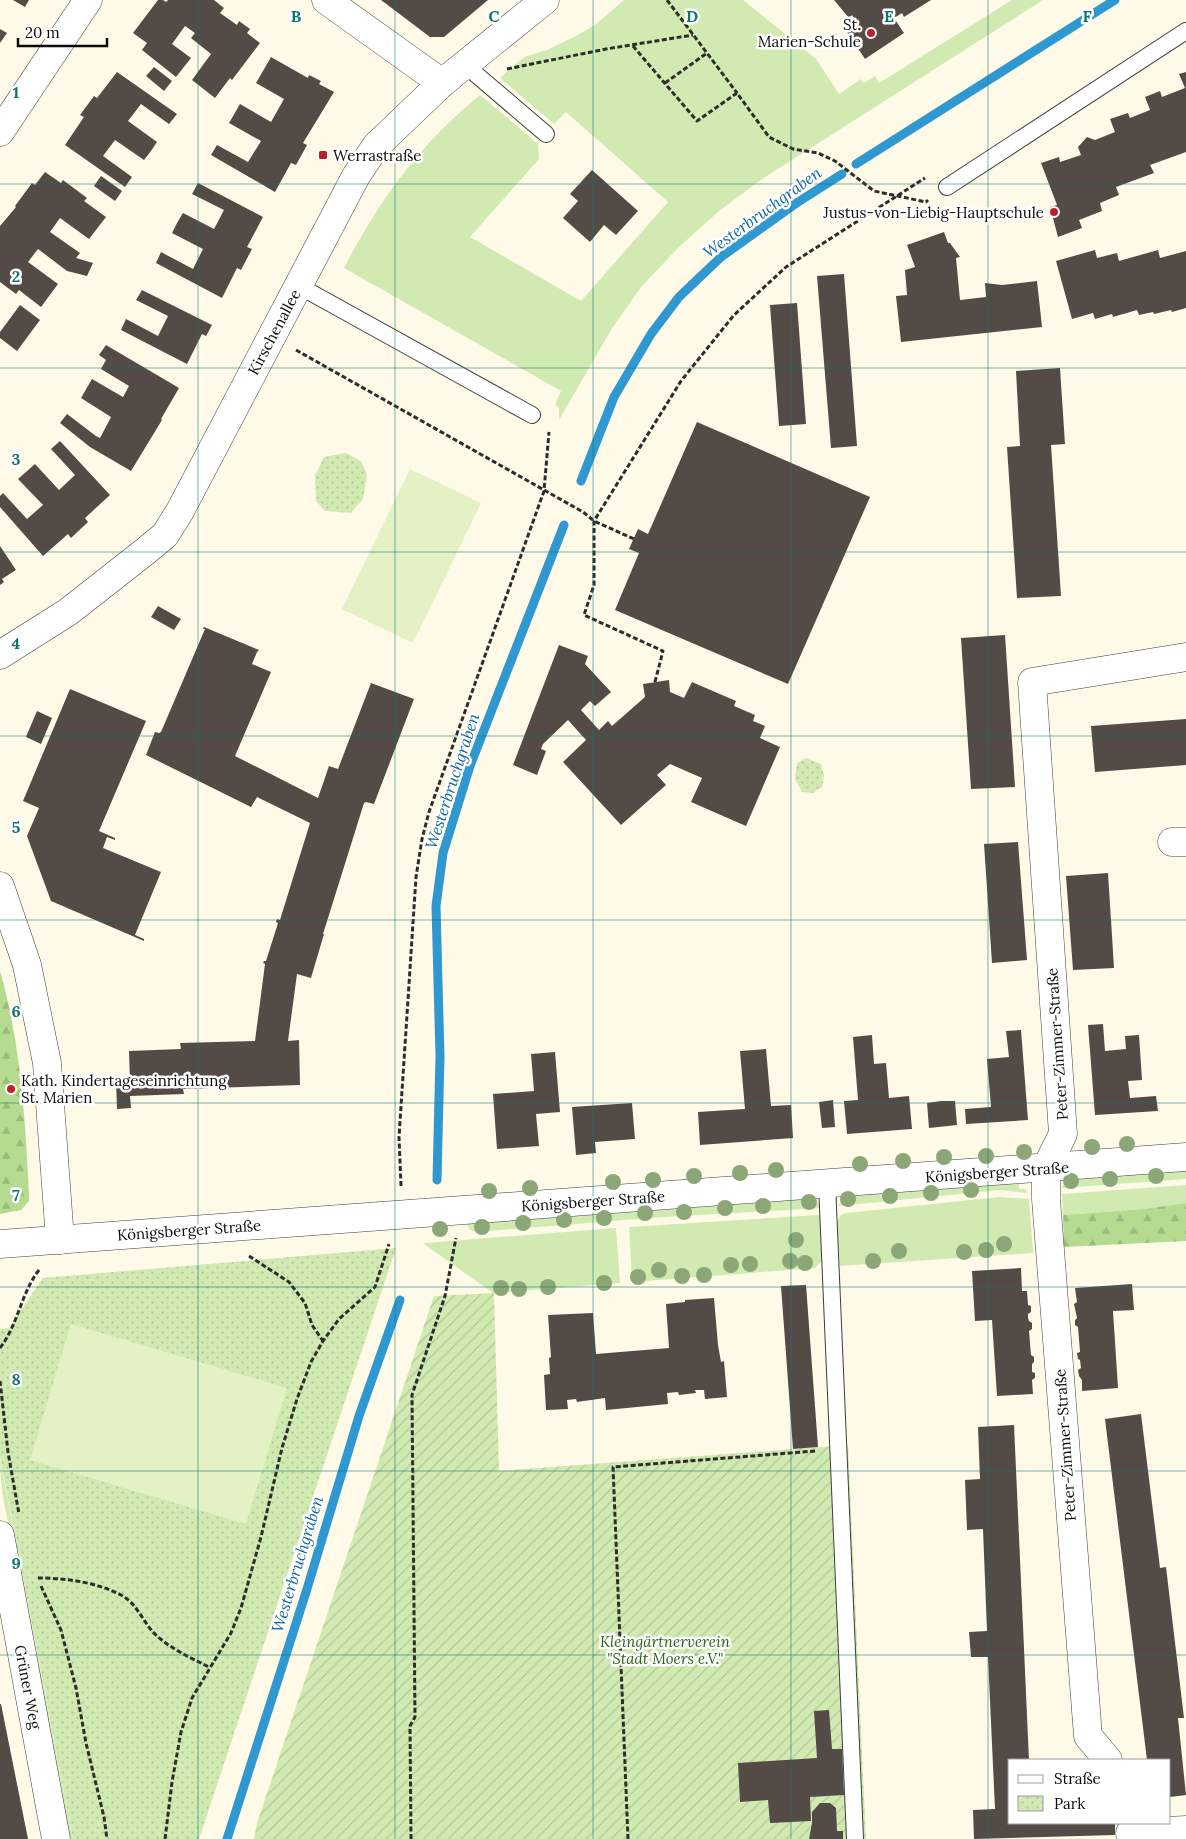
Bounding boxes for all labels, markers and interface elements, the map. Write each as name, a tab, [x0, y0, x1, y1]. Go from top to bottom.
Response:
text: B	[291, 6, 302, 26]
text: C	[488, 6, 500, 26]
text: D	[686, 6, 698, 26]
text: E	[884, 6, 894, 26]
text: F	[1082, 6, 1092, 26]
scale bar	[18, 15, 106, 47]
place label: St. Marien-Schule	[758, 15, 861, 51]
text: 20 m	[25, 23, 60, 42]
marker: St. Marien-Schule	[865, 27, 877, 39]
text: 1	[13, 82, 19, 102]
place label: Werrastraße	[333, 146, 421, 165]
marker: Werrastraße	[317, 149, 329, 161]
water label: Westerbruchgraben	[699, 162, 825, 262]
place label: Justus-von-Liebig-Hauptschule	[822, 203, 1044, 222]
marker: Justus-von-Liebig-Hauptschule	[1048, 206, 1060, 218]
text: 2	[12, 266, 20, 286]
street label: Kirschenallee	[244, 286, 304, 378]
text: 3	[12, 449, 21, 469]
text: 4	[12, 633, 21, 653]
water label: Westerbruchgraben	[421, 711, 483, 851]
text: 5	[12, 817, 21, 837]
street label: Peter-Zimmer-Straße	[1042, 967, 1072, 1121]
text: 6	[11, 1001, 21, 1021]
place label: Kath. Kindertageseinrichtung St. Marien	[21, 1071, 227, 1107]
marker: Kath. Kindertageseinrichtung St. Marien	[5, 1083, 17, 1095]
street label: Königsberger Straße	[924, 1157, 1070, 1187]
text: 7	[12, 1185, 20, 1205]
street label: Königsberger Straße	[520, 1186, 666, 1216]
street label: Königsberger Straße	[116, 1215, 262, 1245]
street label: Peter-Zimmer-Straße	[1050, 1368, 1080, 1522]
text: 8	[11, 1369, 21, 1389]
water label: Westerbruchgraben	[267, 1493, 327, 1635]
text: 9	[11, 1553, 21, 1573]
park label: Kleingärtnerverein "Stadt Moers e.V."	[600, 1632, 731, 1668]
street label: Grüner Weg	[11, 1643, 46, 1731]
legend	[1008, 1759, 1171, 1824]
text: Straße	[1054, 1769, 1101, 1788]
text: Park	[1054, 1794, 1085, 1813]

